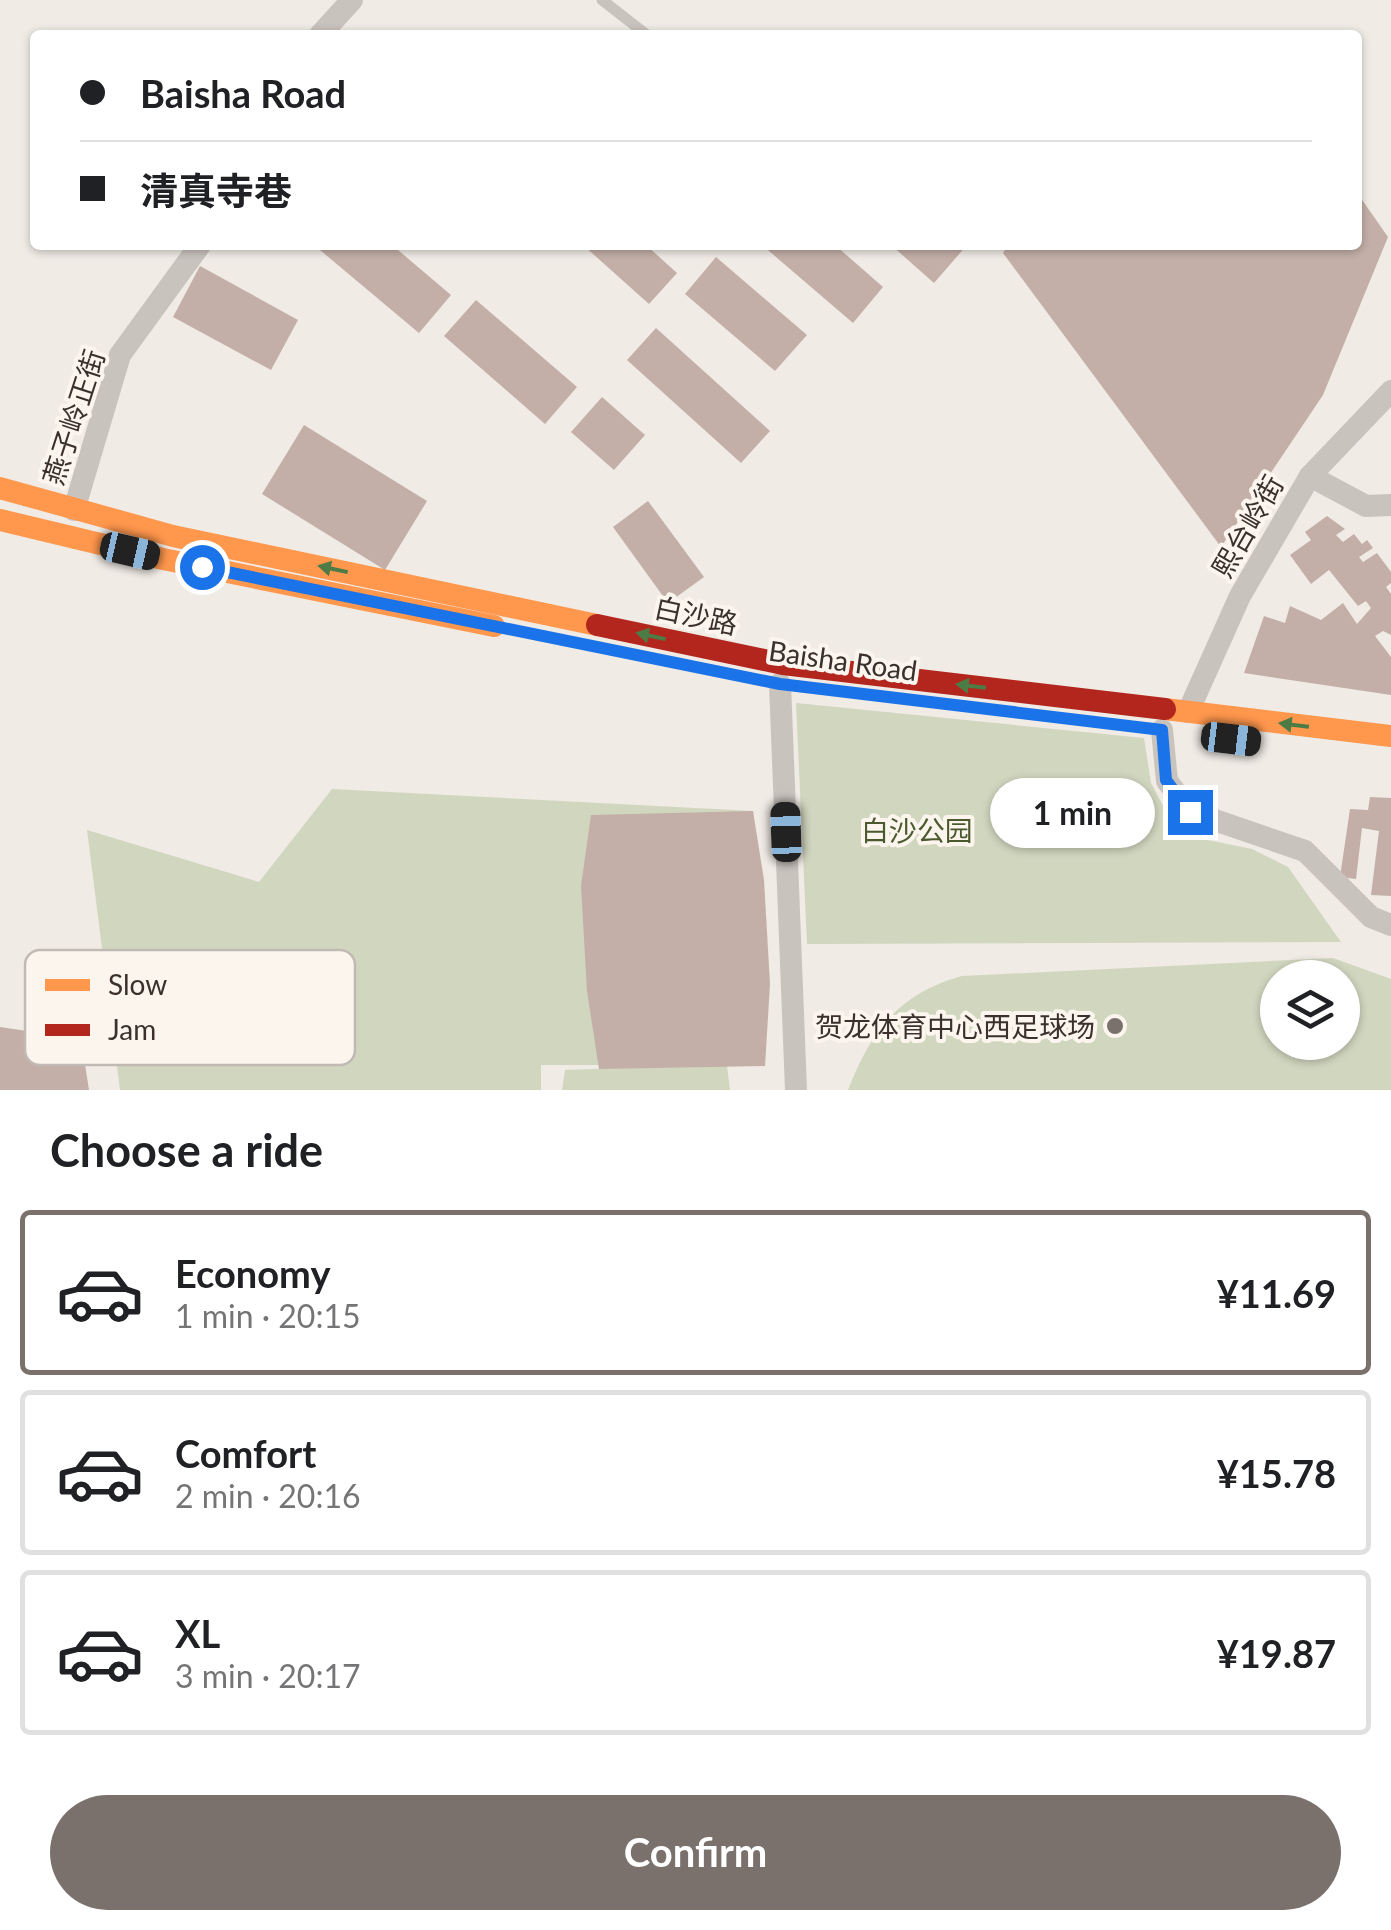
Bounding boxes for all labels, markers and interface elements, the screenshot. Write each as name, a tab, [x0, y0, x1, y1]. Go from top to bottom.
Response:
text: Baisha Road	[140, 70, 346, 116]
text: 清真寺巷	[140, 167, 292, 213]
street label: 燕子岭正街	[35, 345, 111, 489]
street label: 熙台岭街	[1204, 469, 1290, 583]
car	[97, 530, 163, 572]
route start	[180, 545, 225, 590]
one-way arrow	[317, 561, 348, 577]
street label: 白沙路	[651, 590, 741, 640]
one-way arrow	[635, 628, 666, 644]
street label: Baisha Road	[767, 633, 919, 687]
one-way arrow	[955, 678, 987, 694]
one-way arrow	[1278, 717, 1310, 733]
car	[1199, 720, 1263, 758]
callout: 1 min	[990, 777, 1155, 847]
route end	[1168, 790, 1213, 835]
text: 1 min	[1033, 793, 1112, 832]
car	[770, 801, 802, 863]
park label: 白沙公园	[861, 813, 973, 847]
legend	[25, 950, 355, 1065]
map controls	[1260, 960, 1360, 1060]
button: layers	[1260, 960, 1360, 1060]
text: Slow	[108, 967, 167, 1001]
place label: 贺龙体育中心西足球场	[815, 1009, 1095, 1043]
text: Jam	[108, 1012, 156, 1046]
marker: 贺龙体育中心西足球场	[1104, 1015, 1126, 1037]
text: Choose a ride	[50, 1123, 323, 1177]
icon: car	[55, 1248, 145, 1338]
text: Economy	[175, 1250, 330, 1296]
text: ¥11.69	[1217, 1270, 1336, 1316]
text: 1 min · 20:15	[175, 1296, 361, 1335]
icon: car	[55, 1428, 145, 1518]
text: Comfort	[175, 1430, 316, 1476]
text: ¥15.78	[1217, 1450, 1336, 1496]
text: 2 min · 20:16	[175, 1476, 361, 1515]
icon: car	[55, 1608, 145, 1698]
text: XL	[175, 1610, 220, 1656]
text: ¥19.87	[1217, 1630, 1336, 1676]
text: 3 min · 20:17	[175, 1656, 361, 1695]
button: Confirm	[50, 1795, 1341, 1910]

